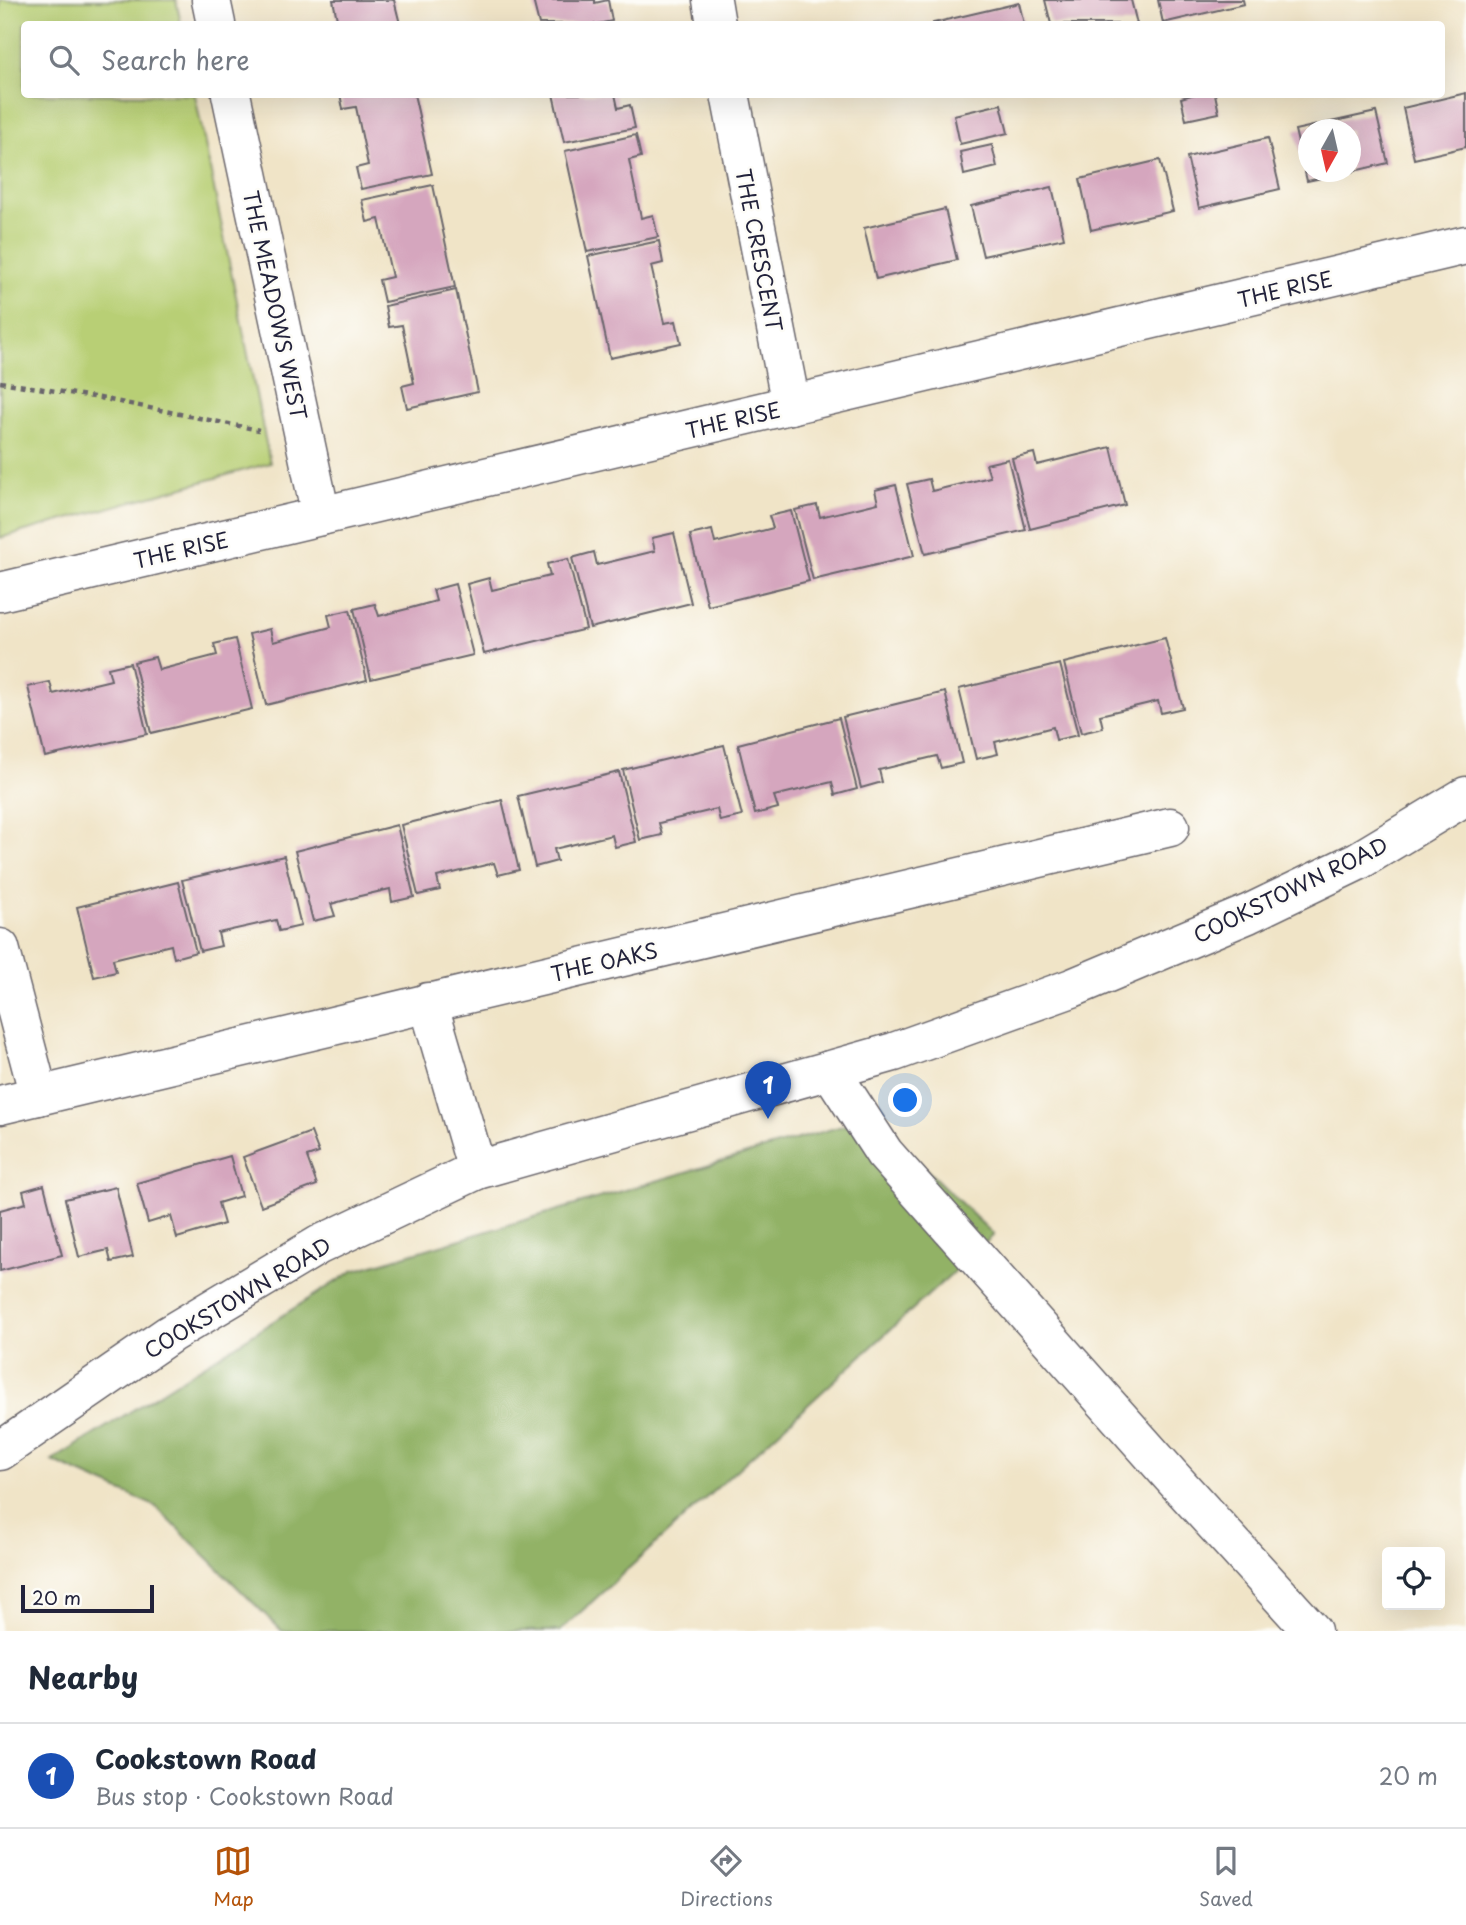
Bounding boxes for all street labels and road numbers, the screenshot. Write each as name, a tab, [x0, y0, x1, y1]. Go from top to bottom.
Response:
street label: THE CRESCENT	[729, 166, 792, 335]
street label: THE MEADOWS WEST	[236, 187, 316, 423]
street label: THE RISE	[1234, 262, 1336, 314]
street label: THE RISE	[682, 393, 784, 445]
street label: THE RISE	[130, 523, 232, 575]
street label: COOKSTOWN ROAD	[1187, 828, 1393, 950]
street label: THE OAKS	[547, 933, 661, 989]
street label: COOKSTOWN ROAD	[137, 1228, 337, 1366]

